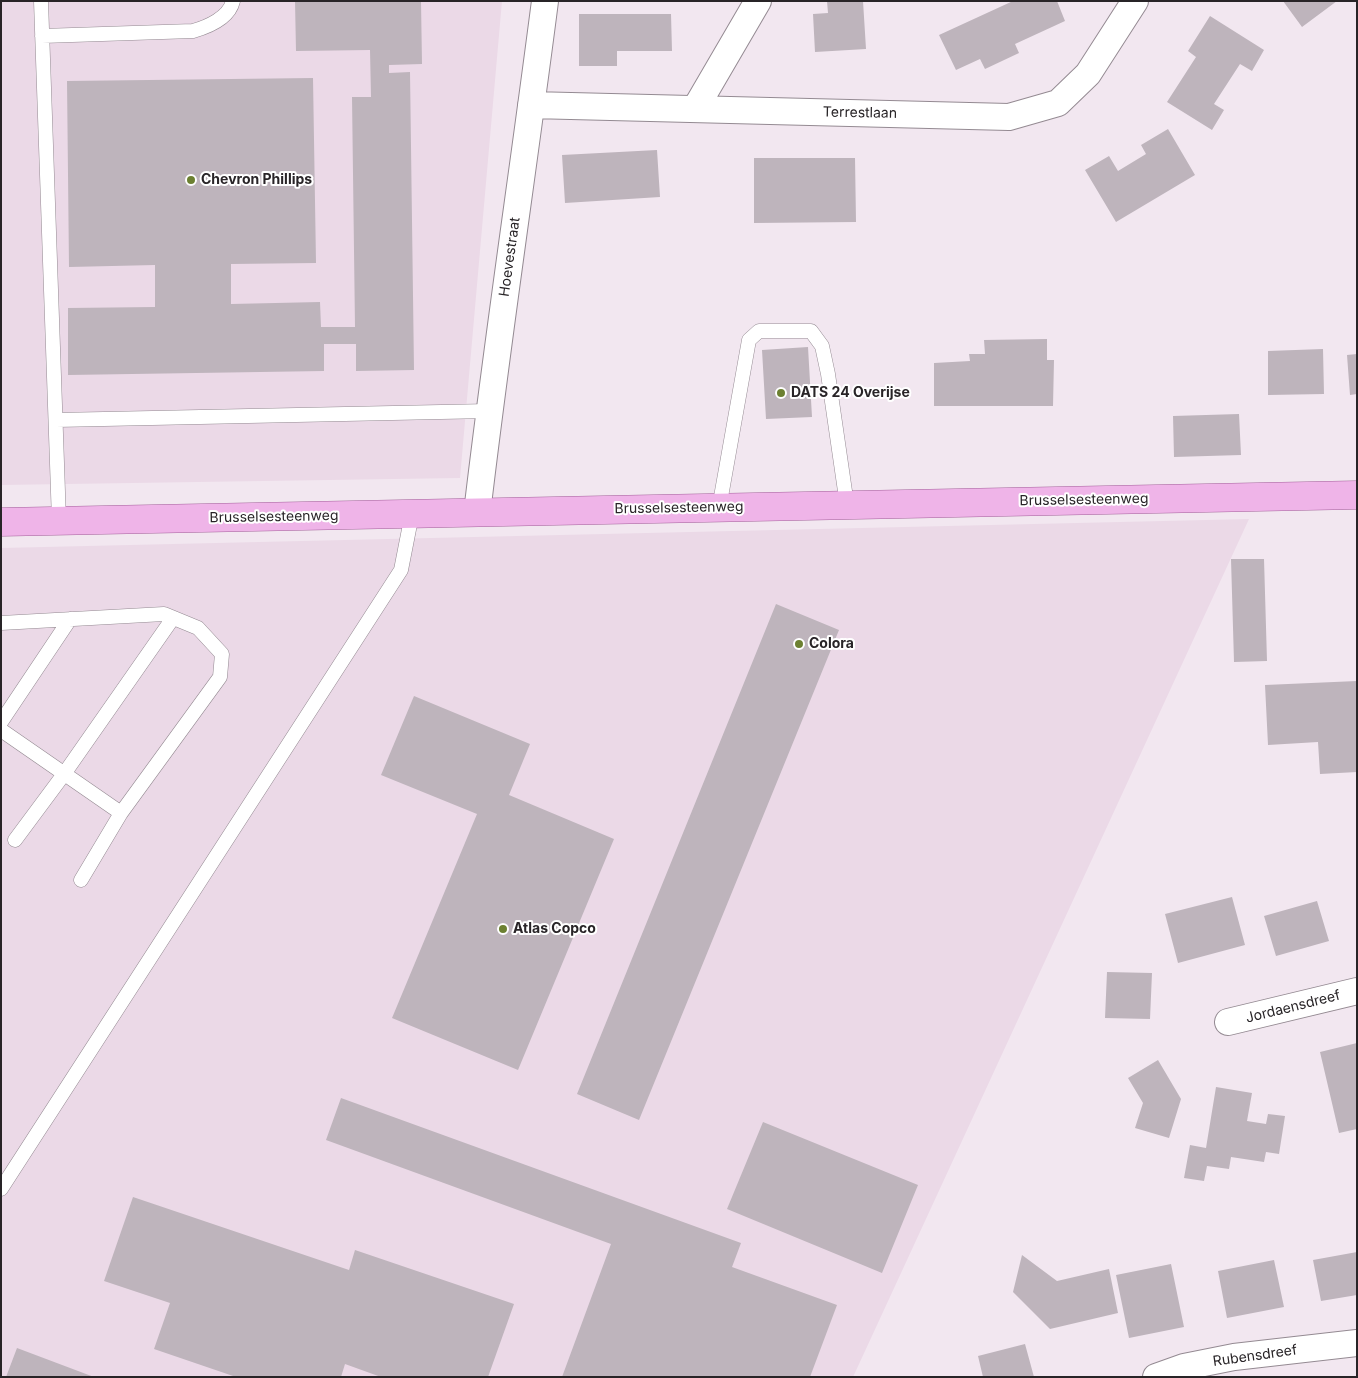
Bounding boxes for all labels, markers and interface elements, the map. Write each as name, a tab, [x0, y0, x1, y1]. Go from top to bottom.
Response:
street label: Terrestlaan	[823, 104, 897, 122]
place label: Chevron Phillips	[201, 172, 312, 188]
marker: Chevron Phillips	[185, 174, 197, 186]
street label: Hoevestraat	[496, 216, 524, 298]
place label: DATS 24 Overijse	[791, 385, 910, 401]
marker: DATS 24 Overijse	[775, 387, 787, 399]
street label: Brusselsesteenweg	[1019, 490, 1149, 510]
street label: Brusselsesteenweg	[614, 498, 744, 518]
street label: Brusselsesteenweg	[209, 507, 339, 527]
place label: Colora	[809, 636, 854, 652]
marker: Colora	[793, 638, 805, 650]
place label: Atlas Copco	[513, 921, 596, 937]
marker: Atlas Copco	[497, 923, 509, 935]
street label: Jordaensdreef	[1244, 987, 1342, 1027]
street label: Rubensdreef	[1212, 1342, 1298, 1370]

